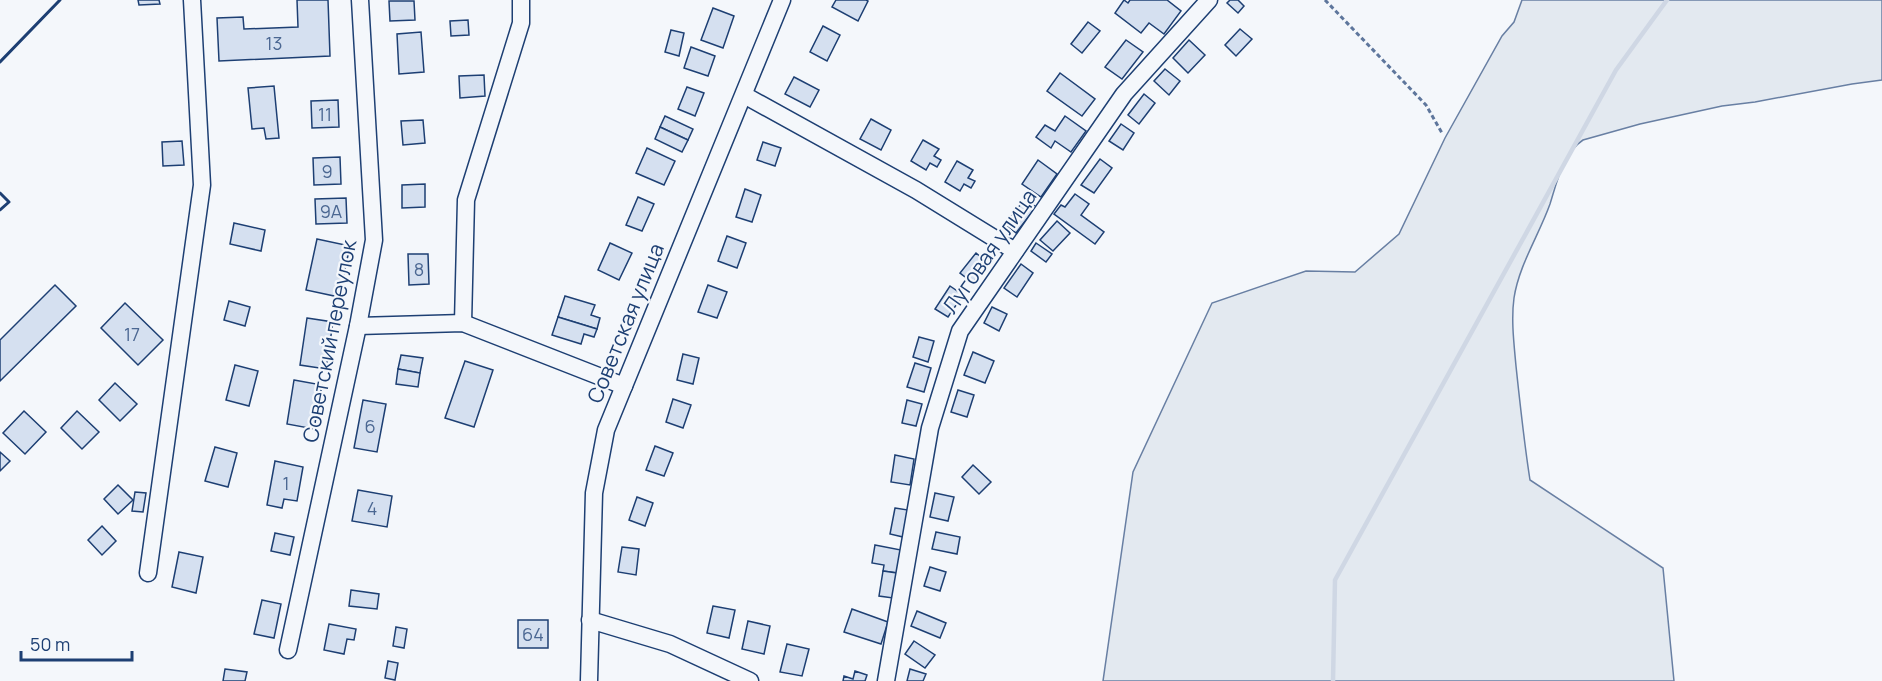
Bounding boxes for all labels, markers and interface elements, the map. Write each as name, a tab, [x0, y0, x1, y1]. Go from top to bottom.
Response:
house number: 13	[266, 31, 282, 55]
house number: 11	[318, 102, 332, 126]
house number: 9	[321, 159, 333, 183]
street label: Луговая улица	[936, 183, 1042, 319]
house number: 9А	[320, 199, 343, 223]
street label: Советский переулок	[296, 237, 362, 445]
street label: Советская улица	[580, 239, 670, 407]
house number: 8	[414, 257, 424, 281]
house number: 17	[124, 322, 140, 346]
house number: 6	[364, 414, 376, 438]
house number: 1	[282, 471, 290, 495]
house number: 4	[367, 496, 377, 520]
house number: 64	[522, 622, 544, 646]
scale bar	[21, 624, 132, 662]
text: 50 m	[30, 632, 70, 656]

